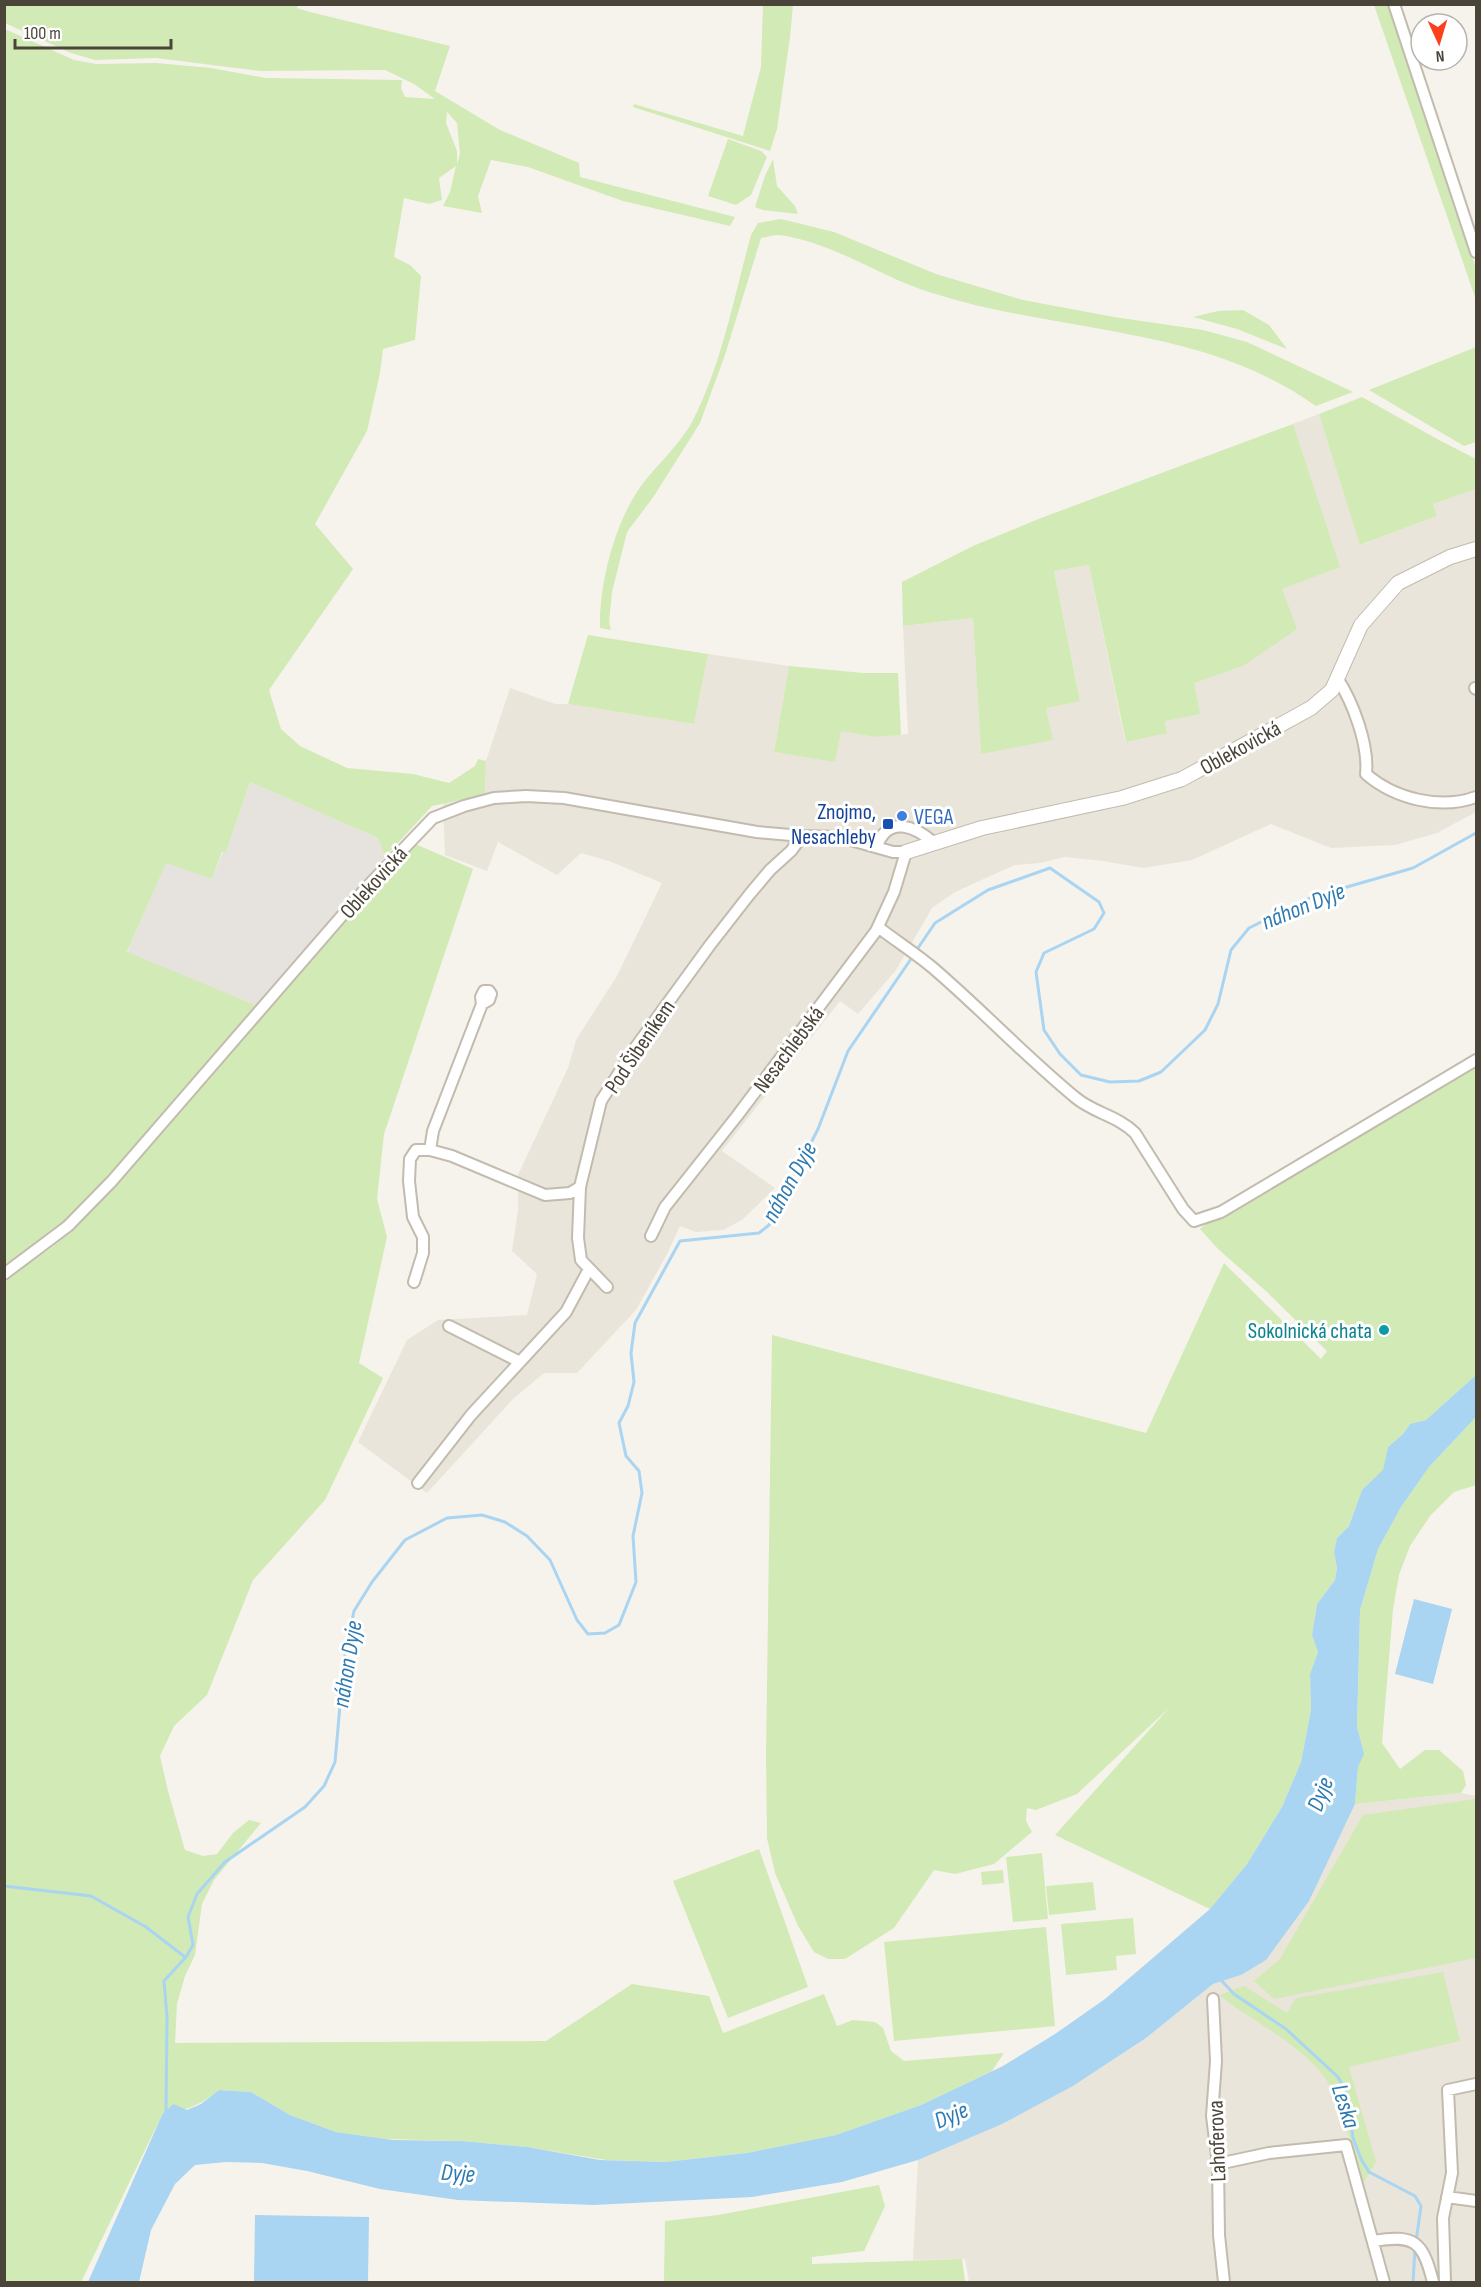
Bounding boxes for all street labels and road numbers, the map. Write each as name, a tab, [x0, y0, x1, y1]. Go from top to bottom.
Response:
street label: Oblekovická	[1196, 715, 1286, 782]
street label: Oblekovická	[335, 841, 414, 925]
street label: Pod Šibeníkem	[599, 995, 681, 1099]
street label: Nesachlebská	[748, 1001, 830, 1099]
street label: Lahoferova	[1203, 2100, 1232, 2182]

